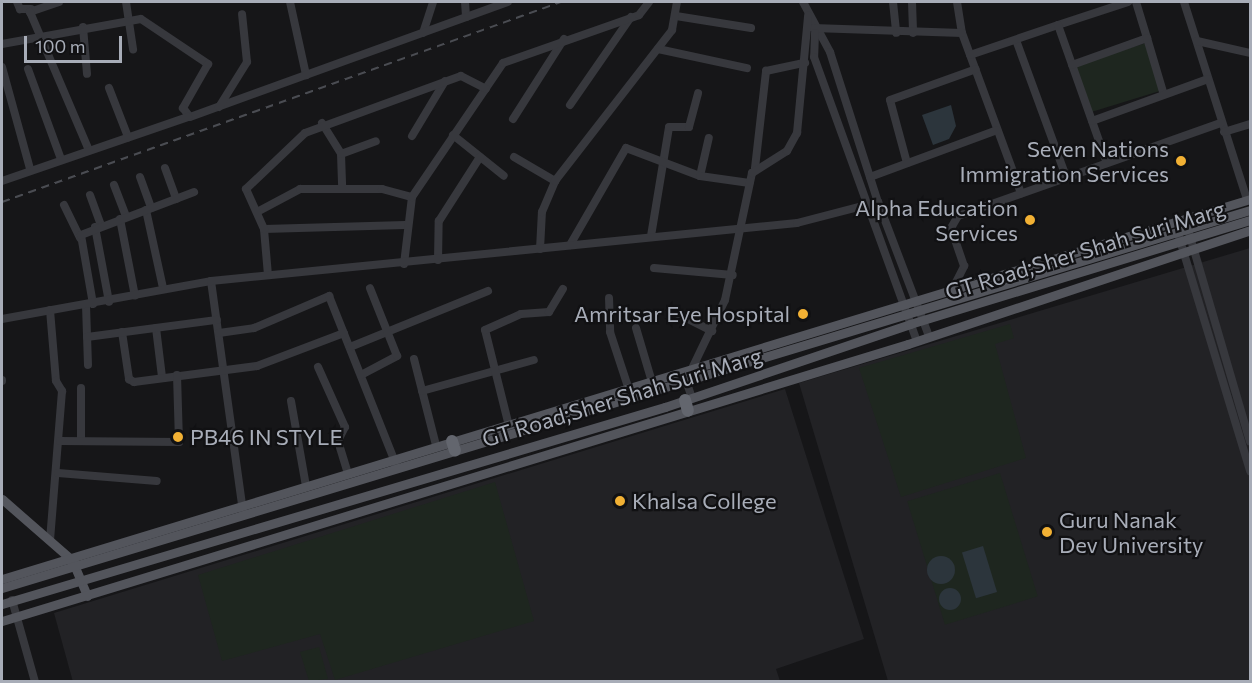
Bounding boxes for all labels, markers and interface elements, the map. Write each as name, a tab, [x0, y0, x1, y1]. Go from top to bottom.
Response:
scale bar	[27, 24, 124, 62]
text: 100 m	[35, 35, 85, 57]
place label: Seven Nations Immigration Services	[959, 135, 1169, 186]
marker: Seven Nations Immigration Services	[1174, 154, 1188, 168]
place label: Alpha Education Services	[855, 194, 1018, 246]
street label: GT Road;Sher Shah Suri Marg	[942, 195, 1228, 305]
marker: Alpha Education Services	[1023, 213, 1037, 227]
place label: Amritsar Eye Hospital	[574, 301, 790, 327]
marker: Amritsar Eye Hospital	[794, 305, 812, 323]
street label: GT Road;Sher Shah Suri Marg	[479, 342, 765, 452]
place label: PB46 IN STYLE	[190, 424, 342, 450]
marker: PB46 IN STYLE	[171, 430, 185, 444]
place label: Khalsa College	[632, 488, 776, 514]
marker: Khalsa College	[613, 494, 627, 508]
place label: Guru Nanak Dev University	[1059, 506, 1203, 558]
marker: Guru Nanak Dev University	[1040, 525, 1054, 539]

